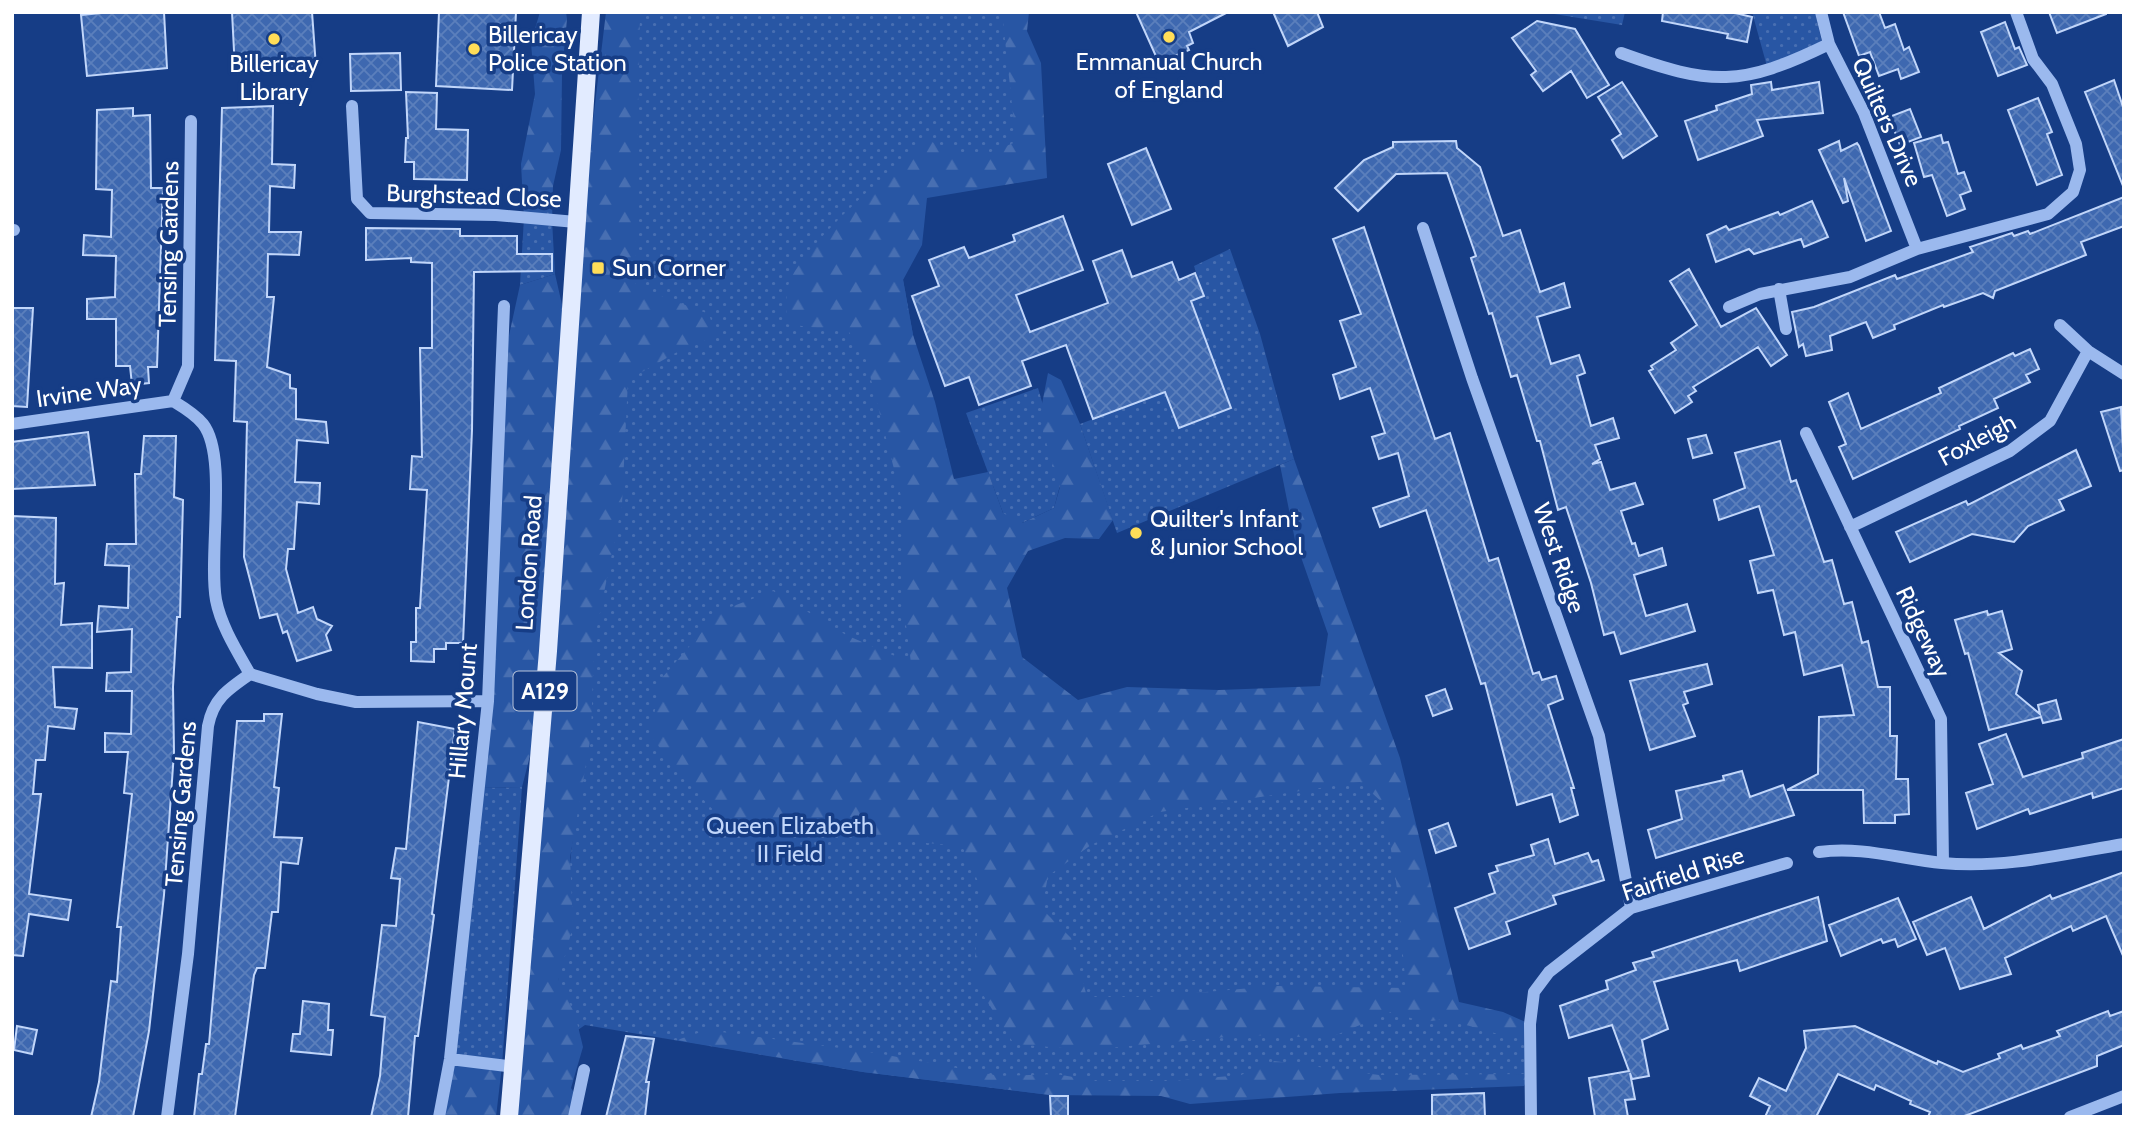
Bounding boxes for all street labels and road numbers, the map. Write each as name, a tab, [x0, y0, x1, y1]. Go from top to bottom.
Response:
street label: Quilters Drive	[1846, 53, 1929, 191]
street label: Tensing Gardens	[153, 161, 184, 327]
street label: Burghstead Close	[386, 178, 562, 213]
street label: Irvine Way	[34, 370, 144, 413]
street label: Foxleigh	[1933, 407, 2020, 472]
street label: London Road	[509, 494, 548, 632]
street label: West Ridge	[1527, 499, 1592, 617]
street label: Ridgeway	[1890, 582, 1957, 682]
street label: Hillary Mount	[442, 642, 483, 780]
road number: A129	[514, 671, 576, 710]
street label: Tensing Gardens	[159, 720, 202, 888]
street label: Fairfield Rise	[1618, 840, 1748, 907]

